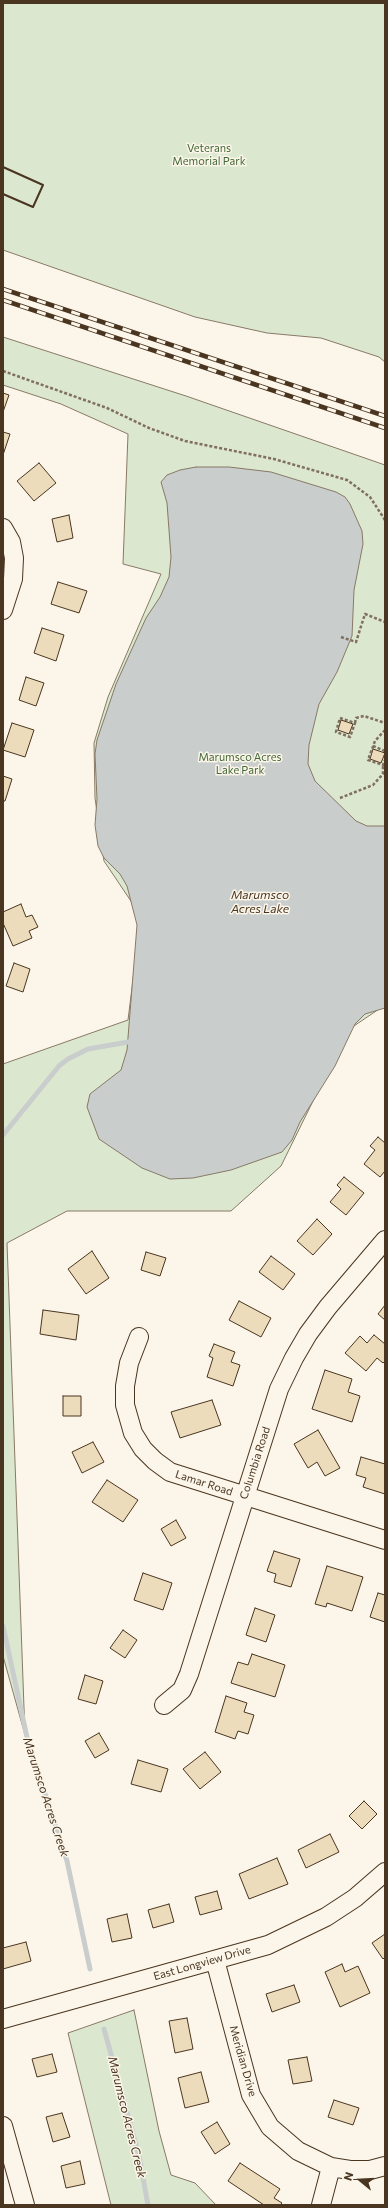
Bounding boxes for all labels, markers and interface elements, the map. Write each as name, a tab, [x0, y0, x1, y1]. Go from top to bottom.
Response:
park label: Veterans Memorial Park	[172, 141, 246, 167]
park label: Marumsco Acres Lake Park	[198, 750, 282, 776]
water label: Marumsco Acres Lake	[231, 888, 289, 916]
street label: Columbia Road	[237, 1425, 273, 1501]
street label: Lamar Road	[174, 1468, 234, 1498]
water label: Marumsco Acres Creek	[20, 1735, 72, 1859]
street label: East Longview Drive	[152, 1943, 252, 1983]
street label: Meridian Drive	[227, 2024, 259, 2098]
water label: Marumsco Acres Creek	[105, 2055, 149, 2179]
north arrow	[340, 2160, 380, 2200]
text: N	[341, 2170, 356, 2182]

